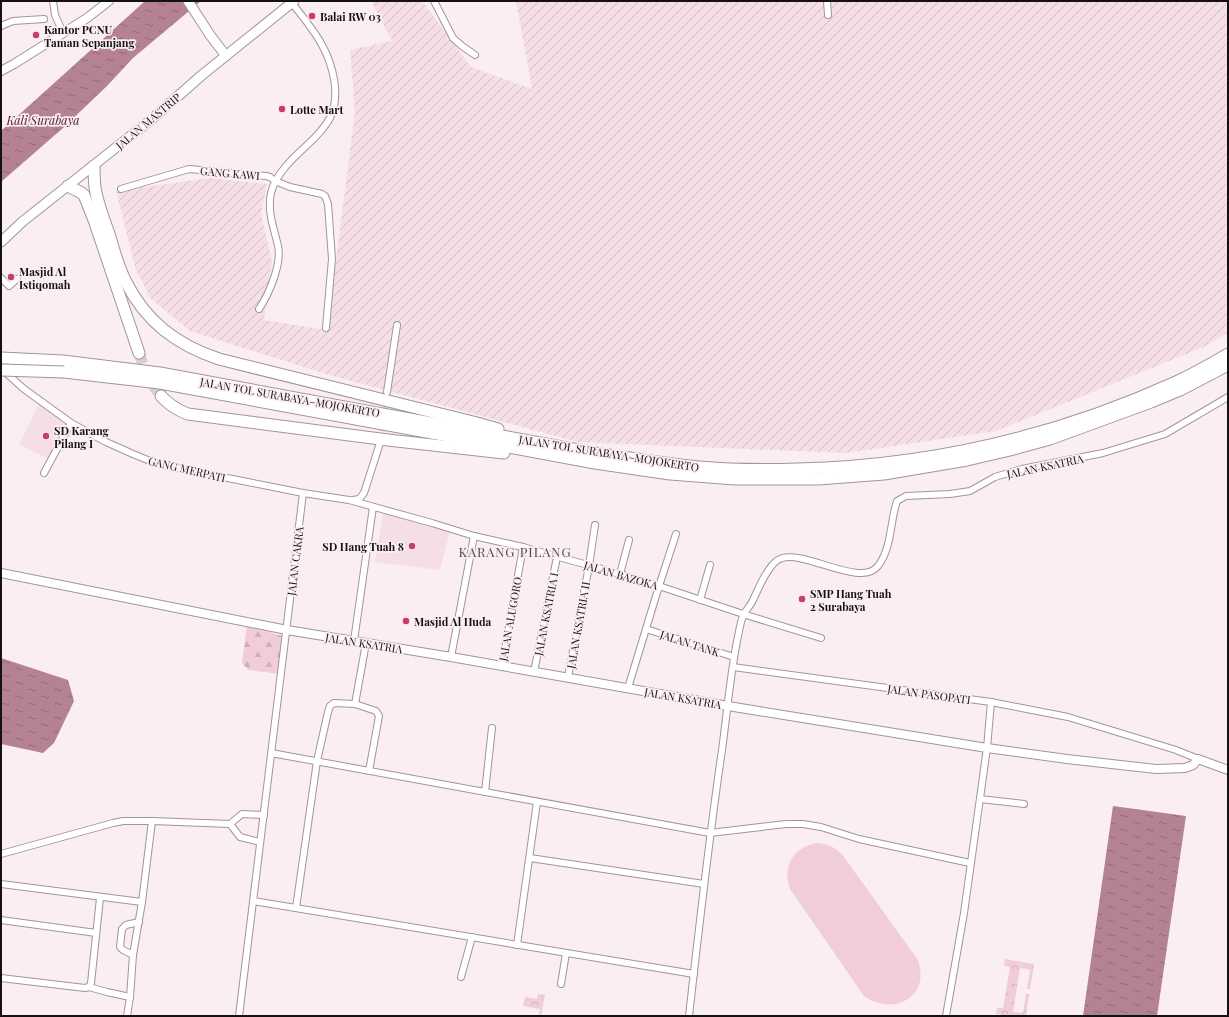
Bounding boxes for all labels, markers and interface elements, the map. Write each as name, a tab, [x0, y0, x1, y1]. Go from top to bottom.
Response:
place label: Balai RW 03	[320, 9, 381, 24]
marker: Balai RW 03	[307, 11, 317, 21]
place label: Kantor PCNU Taman Sepanjang	[44, 22, 135, 50]
marker: Kantor PCNU Taman Sepanjang	[31, 30, 41, 40]
street label: JALAN MASTRIP	[112, 89, 184, 153]
place label: Lotte Mart	[290, 102, 343, 117]
marker: Lotte Mart	[277, 104, 287, 114]
water label: Kali Surabaya	[5, 112, 80, 128]
street label: GANG KAWI	[200, 163, 261, 183]
place label: Masjid Al Istiqomah	[19, 264, 71, 292]
marker: Masjid Al Istiqomah	[6, 272, 16, 282]
street label: JALAN TOL SURABAYA–MOJOKERTO	[198, 374, 381, 420]
place label: SD Karang Pilang I	[54, 423, 110, 451]
marker: SD Karang Pilang I	[41, 431, 51, 441]
street label: JALAN TOL SURABAYA–MOJOKERTO	[517, 431, 700, 475]
street label: JALAN KSATRIA	[1004, 451, 1085, 482]
street label: GANG MERPATI	[147, 453, 227, 485]
street label: JALAN CAKRA	[283, 526, 307, 597]
place label: SD Hang Tuah 8	[322, 539, 404, 554]
marker: SD Hang Tuah 8	[407, 541, 417, 551]
district label: KARANG PILANG	[458, 543, 572, 560]
street label: JALAN BAZOKA	[581, 557, 660, 593]
street label: JALAN KSATRIA I	[530, 571, 561, 658]
street label: JALAN ALUGORO	[495, 576, 525, 663]
street label: JALAN KSATRIA II	[563, 580, 593, 671]
place label: SMP Hang Tuah 2 Surabaya	[810, 586, 892, 614]
marker: SMP Hang Tuah 2 Surabaya	[797, 594, 807, 604]
place label: Masjid Al Huda	[414, 614, 492, 629]
marker: Masjid Al Huda	[401, 616, 411, 626]
street label: JALAN TANK	[657, 626, 722, 660]
street label: JALAN KSATRIA	[323, 629, 404, 657]
street label: JALAN PASOPATI	[886, 681, 972, 707]
street label: JALAN KSATRIA	[642, 684, 723, 712]

